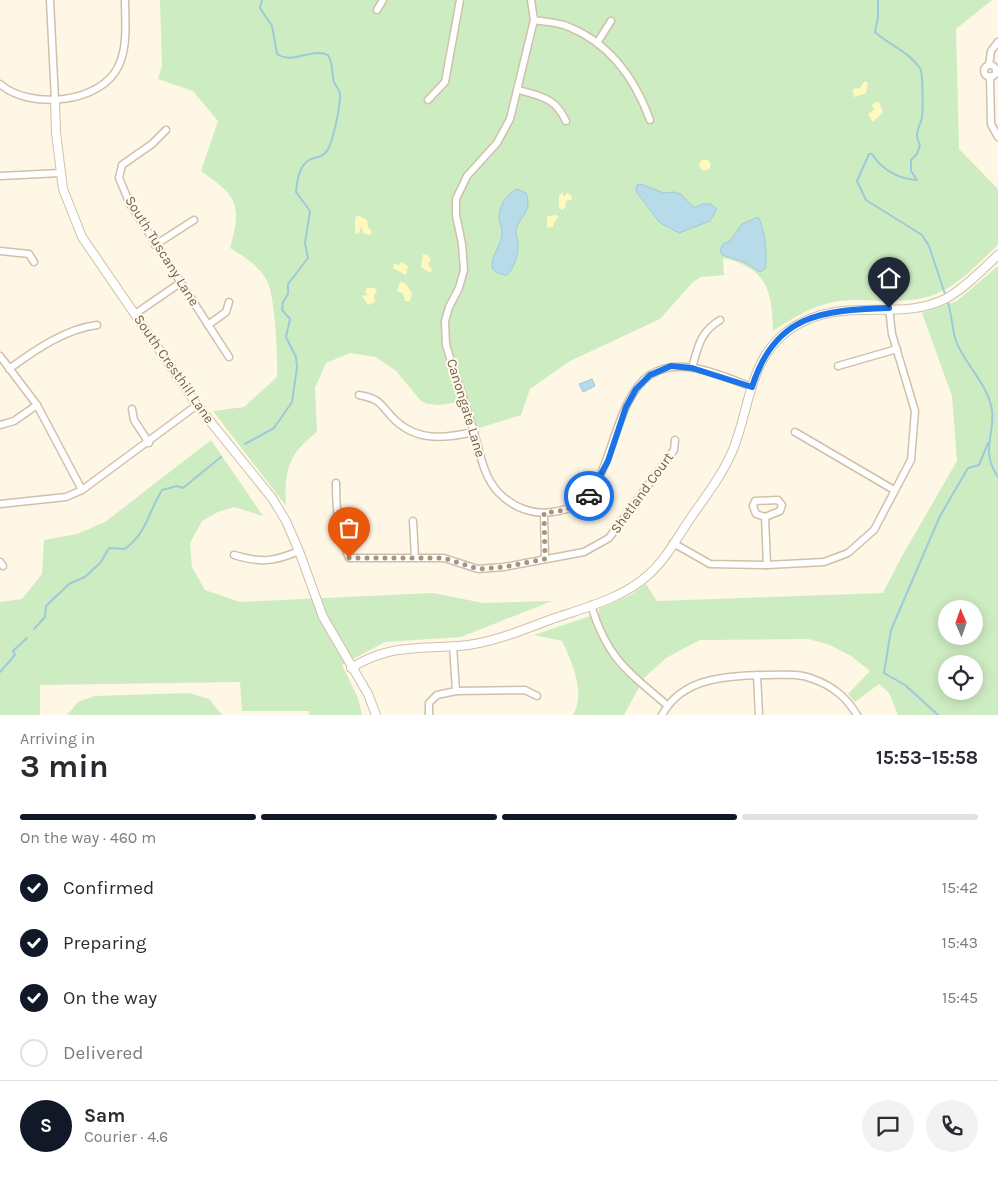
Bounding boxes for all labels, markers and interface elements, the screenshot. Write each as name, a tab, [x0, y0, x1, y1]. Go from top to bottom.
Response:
street label: South Tuscany Lane	[121, 193, 203, 309]
pin	[868, 257, 910, 308]
icon: home	[875, 264, 903, 292]
street label: South Cresthill Lane	[130, 311, 218, 427]
street label: Canongate Lane	[443, 357, 489, 459]
street label: Shetland Court	[607, 449, 677, 537]
courier	[564, 471, 614, 521]
icon: car	[575, 482, 603, 510]
pin	[328, 507, 370, 558]
icon: bag	[335, 514, 363, 542]
north arrow	[938, 600, 982, 645]
map controls	[938, 600, 983, 700]
button: locate	[938, 655, 983, 700]
text: Arriving in	[20, 729, 95, 748]
text: 15:53–15:58	[876, 747, 978, 769]
text: 3 min	[20, 748, 109, 785]
text: On the way · 460 m	[20, 828, 156, 847]
icon: check	[20, 874, 48, 902]
text: Confirmed	[63, 877, 154, 899]
text: 15:42	[942, 878, 978, 897]
icon: check	[20, 929, 48, 957]
text: Preparing	[63, 932, 146, 954]
text: 15:43	[942, 933, 978, 952]
icon: check	[20, 984, 48, 1012]
text: On the way	[63, 987, 157, 1009]
text: 15:45	[942, 988, 978, 1007]
text: Delivered	[63, 1042, 143, 1064]
button: chat	[862, 1100, 914, 1152]
button: phone	[926, 1100, 978, 1152]
text: Sam	[84, 1105, 125, 1127]
text: S	[40, 1115, 52, 1137]
text: Courier · 4.6	[84, 1127, 168, 1146]

